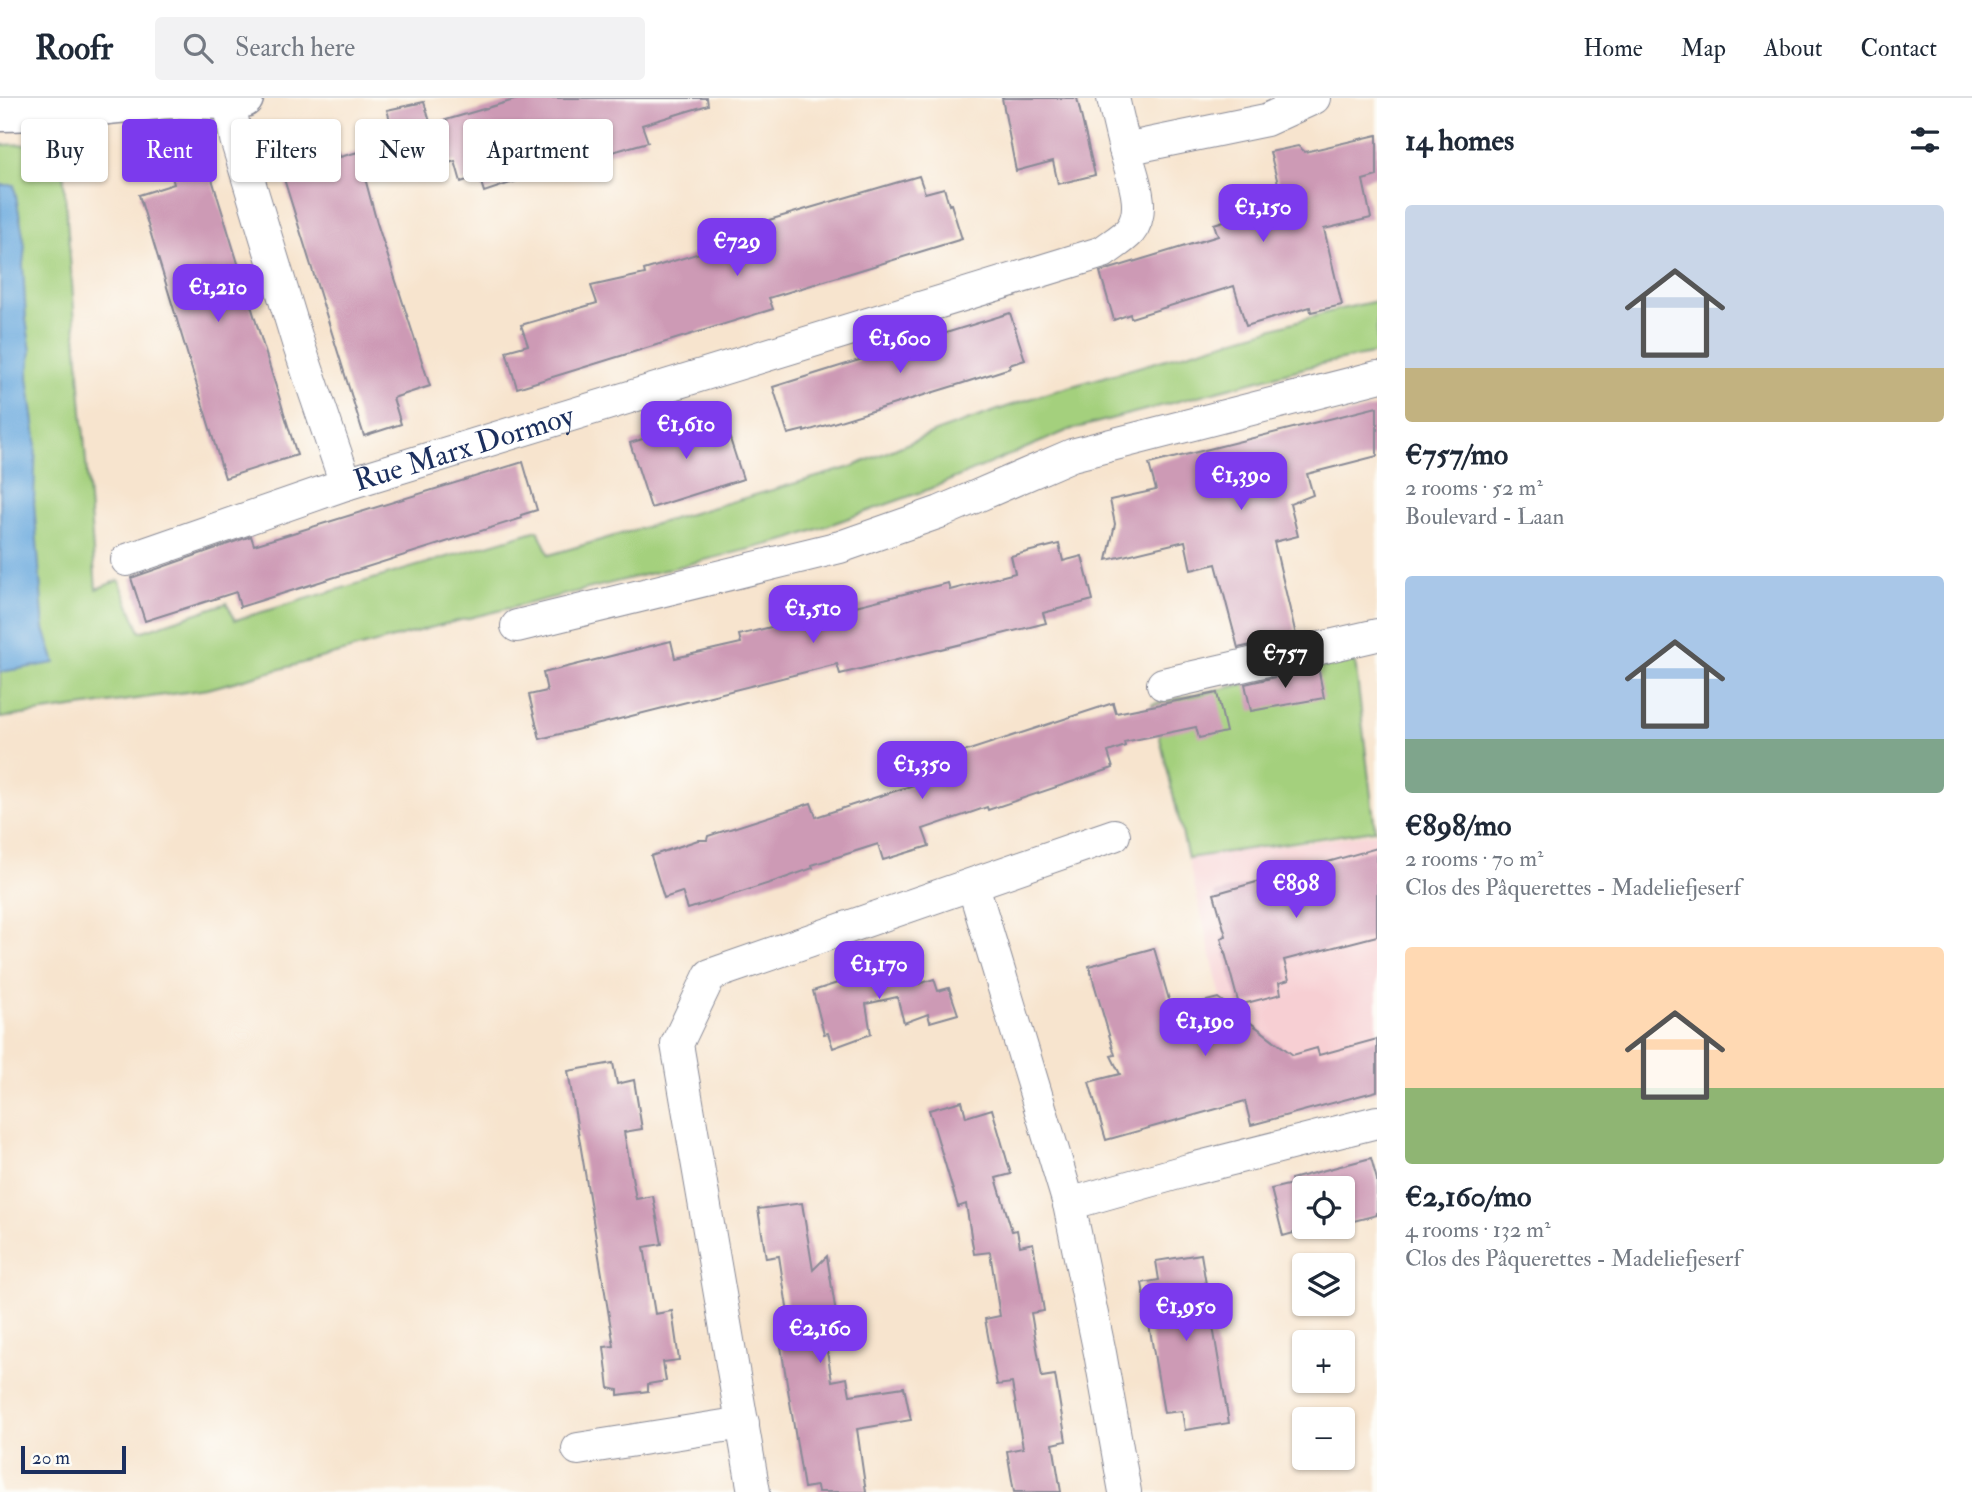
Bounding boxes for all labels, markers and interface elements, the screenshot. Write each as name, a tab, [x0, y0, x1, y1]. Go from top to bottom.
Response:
search box	[155, 17, 645, 80]
text: Roofr	[35, 28, 113, 69]
icon: search	[179, 29, 217, 67]
text: Search here	[235, 32, 355, 64]
text: Home	[1583, 33, 1643, 64]
text: Map	[1681, 33, 1726, 64]
text: About	[1764, 33, 1823, 64]
text: Contact	[1861, 33, 1937, 64]
chip: Buy	[21, 119, 108, 182]
chip: Rent	[122, 119, 217, 182]
chip: Filters	[231, 119, 341, 182]
chip: New	[355, 119, 449, 182]
chip: Apartment	[463, 119, 613, 182]
icon: filters	[1906, 121, 1944, 159]
text: 14 homes	[1405, 122, 1514, 159]
pin: €1,150	[1206, 184, 1320, 244]
text: €1,150	[1235, 192, 1291, 221]
pin: €729	[696, 218, 778, 278]
text: €729	[713, 226, 761, 255]
icon: home	[1612, 250, 1738, 376]
pin: €1,210	[161, 264, 275, 324]
text: €1,210	[189, 272, 247, 301]
pin: €1,600	[843, 316, 957, 375]
text: €1,600	[869, 323, 931, 352]
street label: Rue Marx Dormoy	[349, 397, 579, 500]
pin: €1,610	[629, 402, 743, 461]
text: €1,610	[657, 409, 715, 438]
text: €757/mo	[1405, 436, 1508, 473]
pin: €1,390	[1184, 452, 1298, 512]
text: €1,390	[1211, 460, 1271, 489]
text: 2 rooms · 52 m²	[1405, 473, 1543, 502]
text: Boulevard - Laan	[1405, 502, 1564, 531]
pin: €1,510	[756, 586, 870, 645]
text: €1,510	[785, 593, 841, 622]
icon: home	[1612, 621, 1738, 747]
pin: €757	[1244, 630, 1326, 690]
text: €757	[1263, 638, 1307, 667]
pin: €1,350	[865, 742, 979, 801]
text: €1,350	[893, 749, 951, 778]
text: €898/mo	[1405, 807, 1511, 844]
text: 2 rooms · 70 m²	[1405, 844, 1544, 873]
pin: €898	[1255, 860, 1337, 920]
text: €898	[1273, 868, 1319, 897]
text: Clos des Pâquerettes - Madeliefjeserf	[1405, 873, 1741, 902]
pin: €1,170	[822, 942, 936, 1001]
text: €1,170	[850, 949, 908, 978]
icon: home	[1612, 992, 1738, 1118]
pin: €1,190	[1148, 998, 1262, 1058]
text: €1,190	[1176, 1006, 1234, 1035]
map controls	[1292, 1176, 1355, 1470]
button: locate	[1292, 1176, 1355, 1239]
text: €2,160/mo	[1405, 1178, 1531, 1215]
text: 4 rooms · 132 m²	[1405, 1215, 1551, 1244]
text: Clos des Pâquerettes - Madeliefjeserf	[1405, 1244, 1741, 1273]
button: layers	[1292, 1253, 1355, 1316]
pin: €1,950	[1129, 1284, 1243, 1343]
text: €1,950	[1156, 1291, 1216, 1320]
pin: €2,160	[763, 1306, 877, 1365]
text: €2,160	[789, 1313, 851, 1342]
button: +	[1292, 1330, 1355, 1393]
button: −	[1292, 1407, 1355, 1470]
scale bar	[21, 1443, 126, 1475]
text: 20 m	[32, 1446, 70, 1470]

